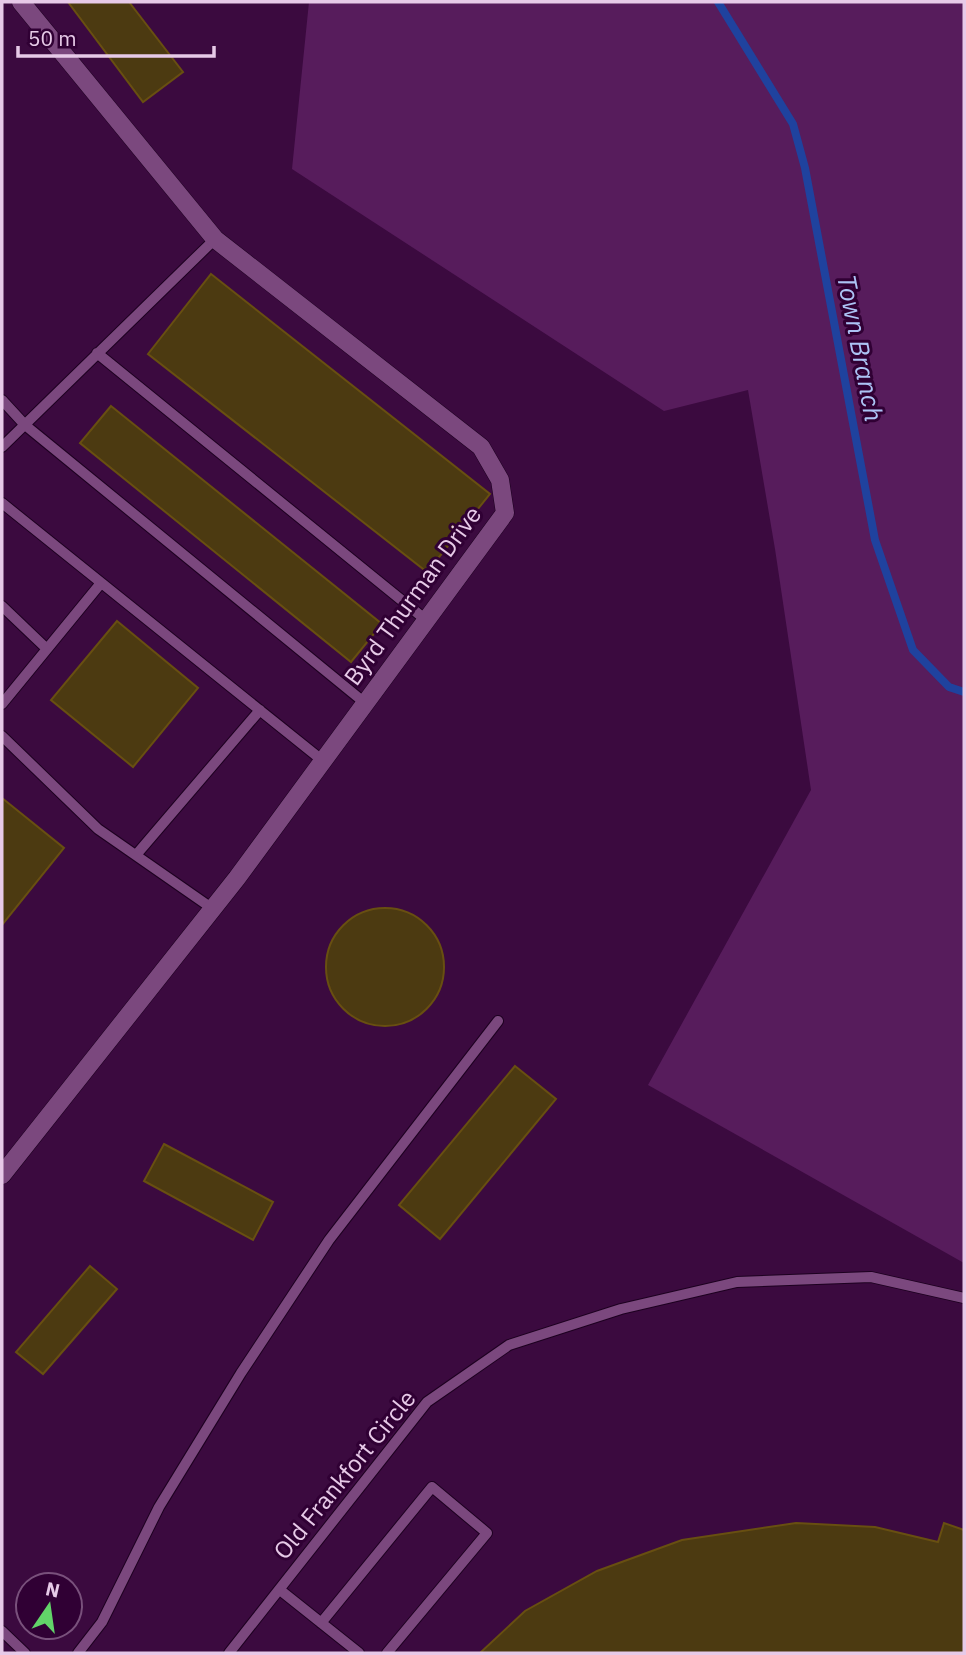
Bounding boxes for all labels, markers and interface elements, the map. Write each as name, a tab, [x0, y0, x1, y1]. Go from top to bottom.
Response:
scale bar	[18, 14, 214, 58]
text: 50 m	[28, 24, 77, 52]
water label: Town Branch	[830, 271, 892, 424]
street label: Byrd Thurman Drive	[336, 499, 488, 691]
street label: Old Frankfort Circle	[266, 1383, 423, 1566]
north arrow	[14, 1571, 84, 1641]
text: N	[43, 1576, 62, 1603]

